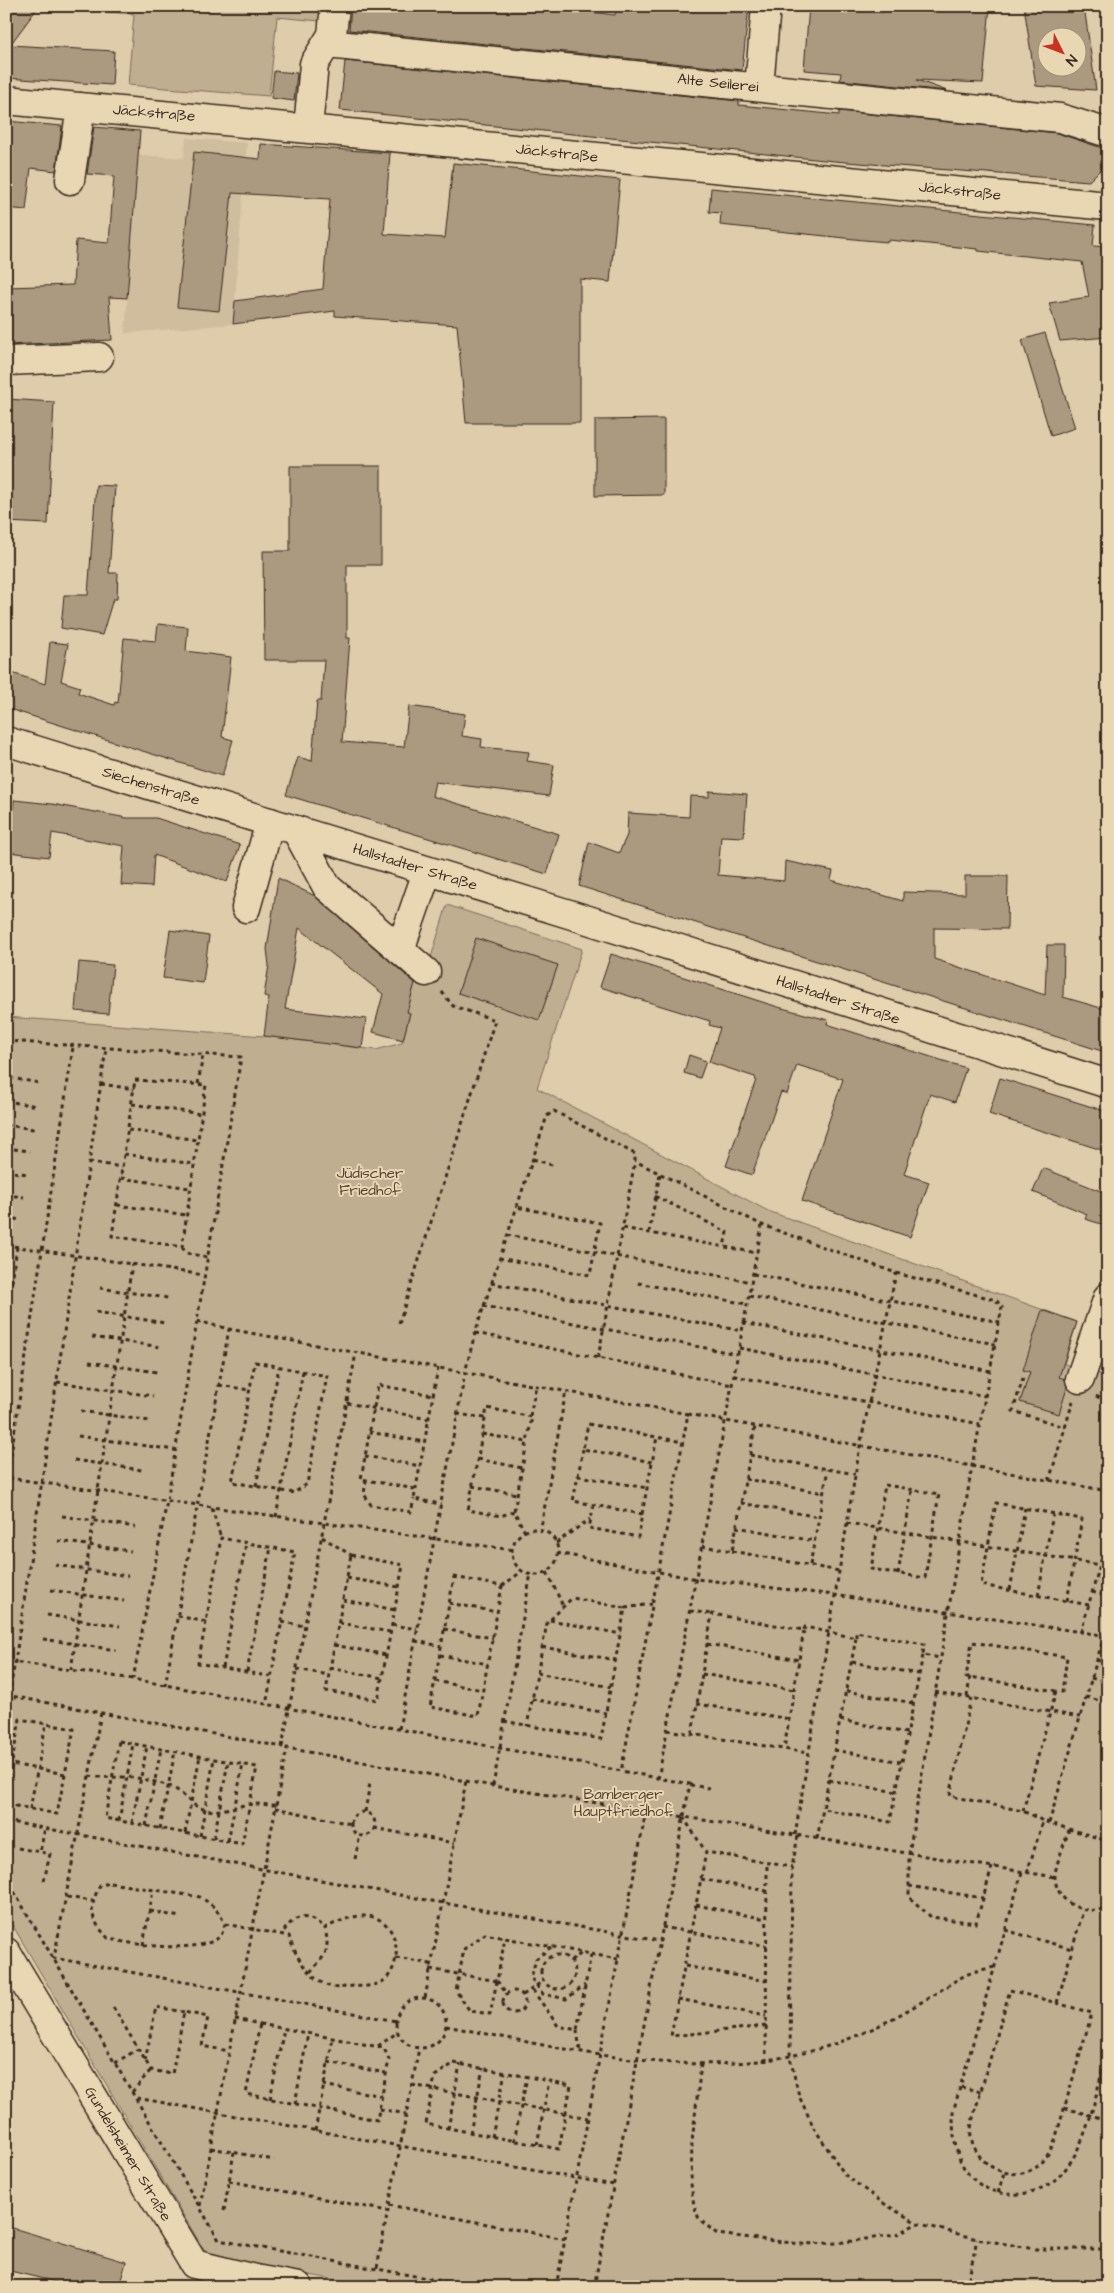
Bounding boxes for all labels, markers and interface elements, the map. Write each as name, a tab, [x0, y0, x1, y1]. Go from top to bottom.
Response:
north arrow	[1036, 28, 1086, 78]
text: N	[1060, 50, 1081, 70]
street label: Alte Seilerei	[676, 68, 760, 98]
street label: Jäckstraße	[112, 99, 196, 127]
street label: Jäckstraße	[515, 138, 599, 168]
street label: Jäckstraße	[918, 176, 1002, 206]
street label: Siechenstraße	[100, 761, 202, 811]
street label: Hallstadter Straße	[350, 838, 480, 896]
street label: Hallstadter Straße	[773, 970, 903, 1030]
park label: Jüdischer Friedhof	[337, 1163, 403, 1201]
park label: Bamberger Hauptfriedhof	[574, 1784, 672, 1822]
street label: Gundelsheimer Straße	[79, 2083, 177, 2225]

